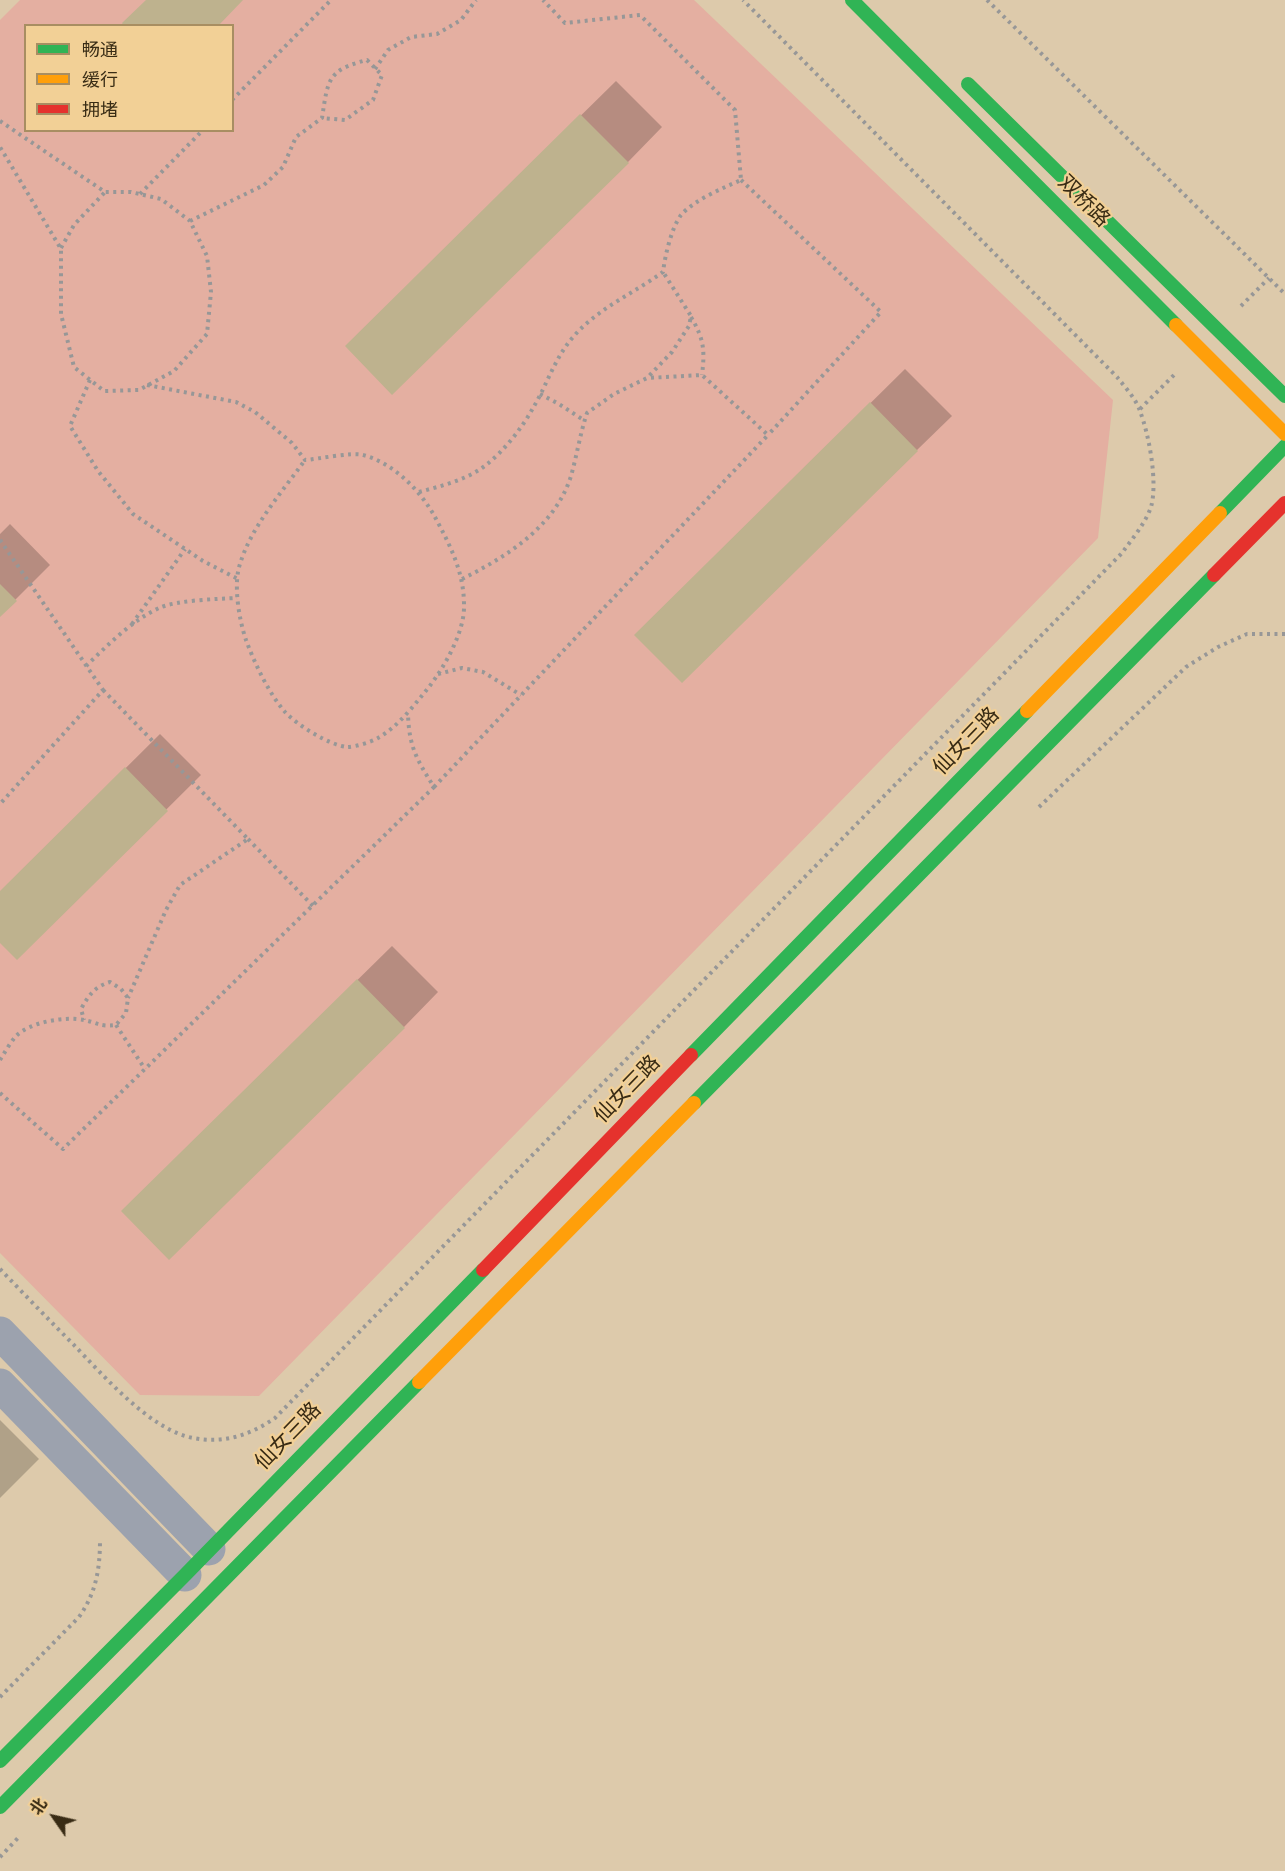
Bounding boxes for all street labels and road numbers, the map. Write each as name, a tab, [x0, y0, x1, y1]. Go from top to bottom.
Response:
street label: 双桥路	[1052, 171, 1114, 233]
street label: 仙女三路	[929, 703, 1005, 781]
street label: 仙女三路	[590, 1051, 666, 1129]
street label: 仙女三路	[251, 1398, 327, 1476]

